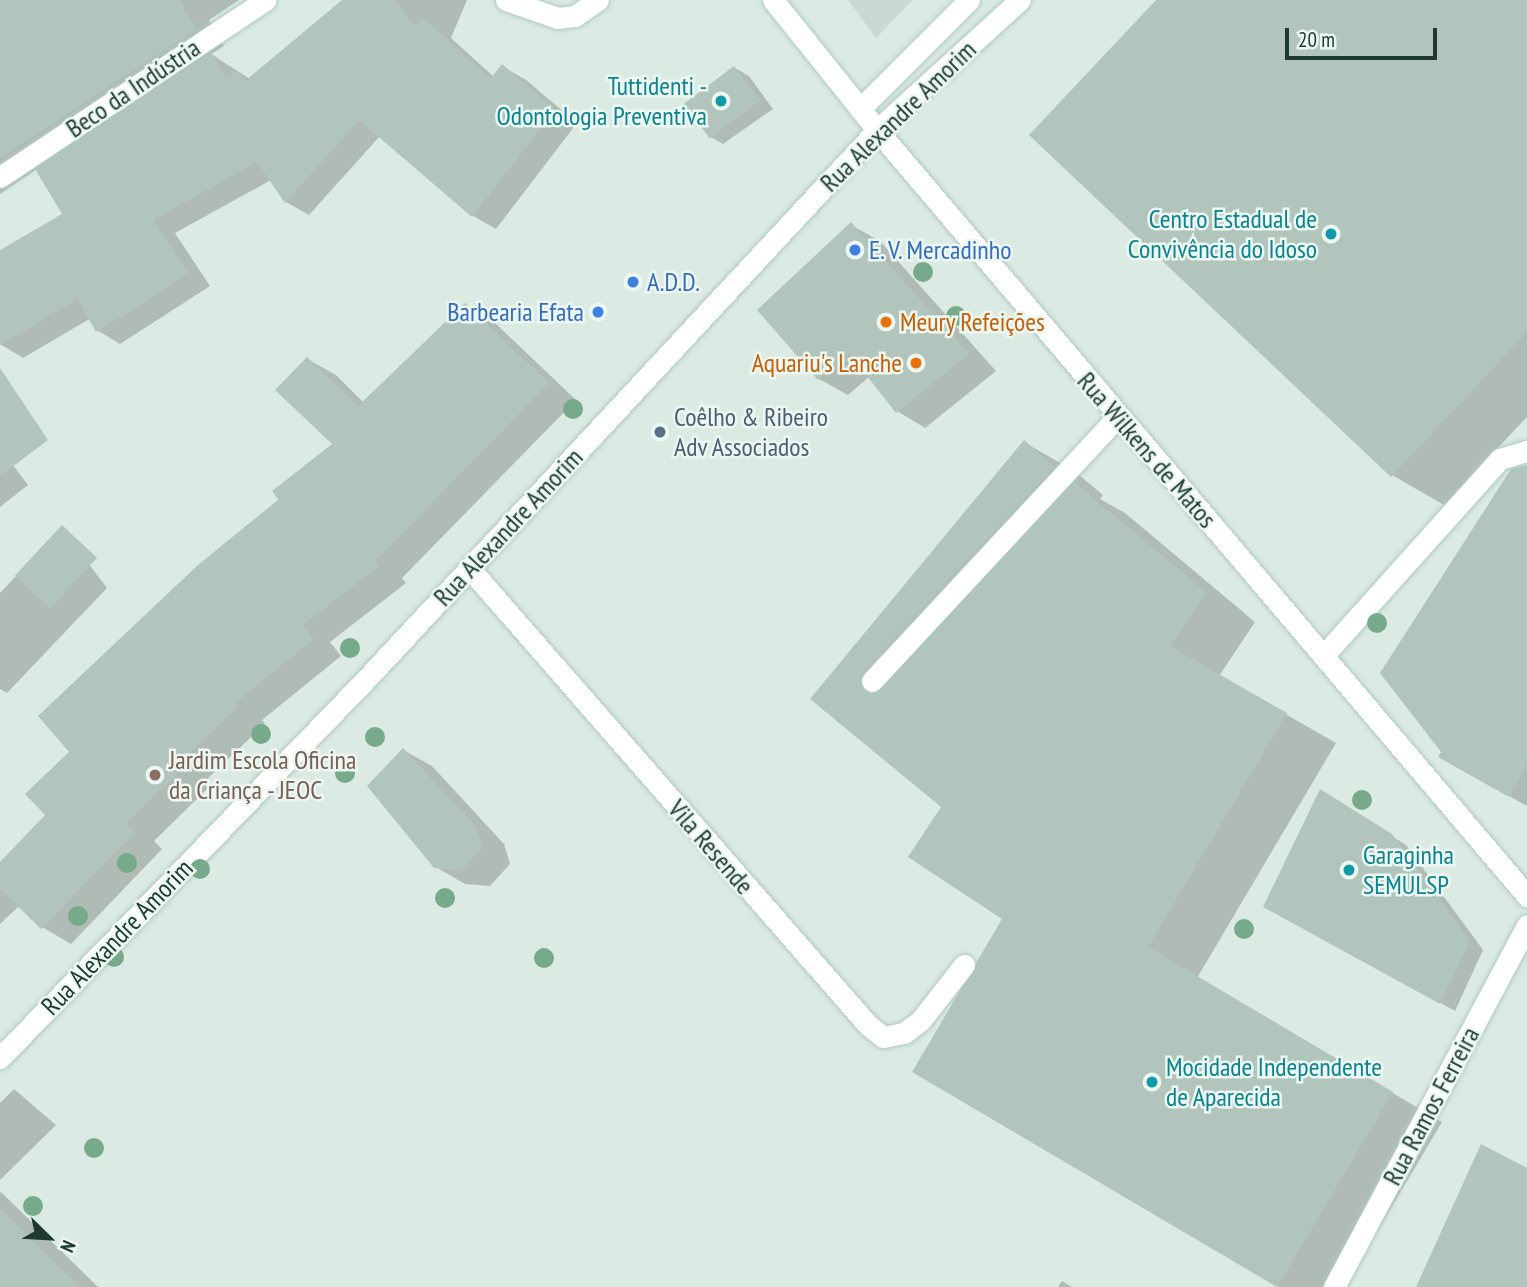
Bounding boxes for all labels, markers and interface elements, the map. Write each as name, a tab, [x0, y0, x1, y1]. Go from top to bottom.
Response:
scale bar	[1289, 14, 1441, 58]
text: 20 m	[1298, 26, 1335, 53]
street label: Beco da Indústria	[60, 32, 206, 144]
street label: Rua Alexandre Amorim	[813, 33, 983, 199]
place label: Tuttidenti - Odontologia Preventiva	[497, 70, 707, 132]
marker: Tuttidenti - Odontologia Preventiva	[713, 93, 729, 109]
place label: Centro Estadual de Convivência do Idoso	[1128, 203, 1317, 264]
marker: Centro Estadual de Convivência do Idoso	[1323, 226, 1339, 242]
place label: E. V. Mercadinho	[869, 234, 1016, 266]
marker: E. V. Mercadinho	[847, 242, 863, 258]
place label: A.D.D.	[647, 266, 700, 298]
marker: A.D.D.	[625, 274, 641, 290]
place label: Barbearia Efata	[447, 296, 584, 328]
marker: Barbearia Efata	[590, 304, 606, 320]
place label: Meury Refeições	[900, 306, 1046, 338]
marker: Meury Refeições	[878, 314, 894, 330]
place label: Aquariu's Lanche	[752, 347, 902, 379]
marker: Aquariu's Lanche	[908, 355, 924, 371]
street label: Rua Wilkens de Matos	[1071, 366, 1223, 534]
place label: Coêlho & Ribeiro Adv Associados	[674, 401, 828, 462]
marker: Coêlho & Ribeiro Adv Associados	[652, 424, 668, 440]
street label: Rua Alexandre Amorim	[426, 441, 590, 613]
place label: Jardim Escola Oficina da Criança - JEOC	[169, 744, 356, 806]
marker: Jardim Escola Oficina da Criança - JEOC	[147, 767, 163, 783]
street label: Vila Resende	[662, 793, 760, 901]
place label: Garaginha SEMULSP	[1363, 839, 1454, 900]
street label: Rua Alexandre Amorim	[34, 852, 200, 1022]
marker: Garaginha SEMULSP	[1341, 862, 1357, 878]
street label: Rua Ramos Ferreira	[1376, 1022, 1486, 1190]
place label: Mocidade Independente de Aparecida	[1166, 1051, 1382, 1112]
marker: Mocidade Independente de Aparecida	[1144, 1074, 1160, 1090]
north arrow	[14, 1203, 84, 1273]
text: N	[55, 1237, 81, 1256]

